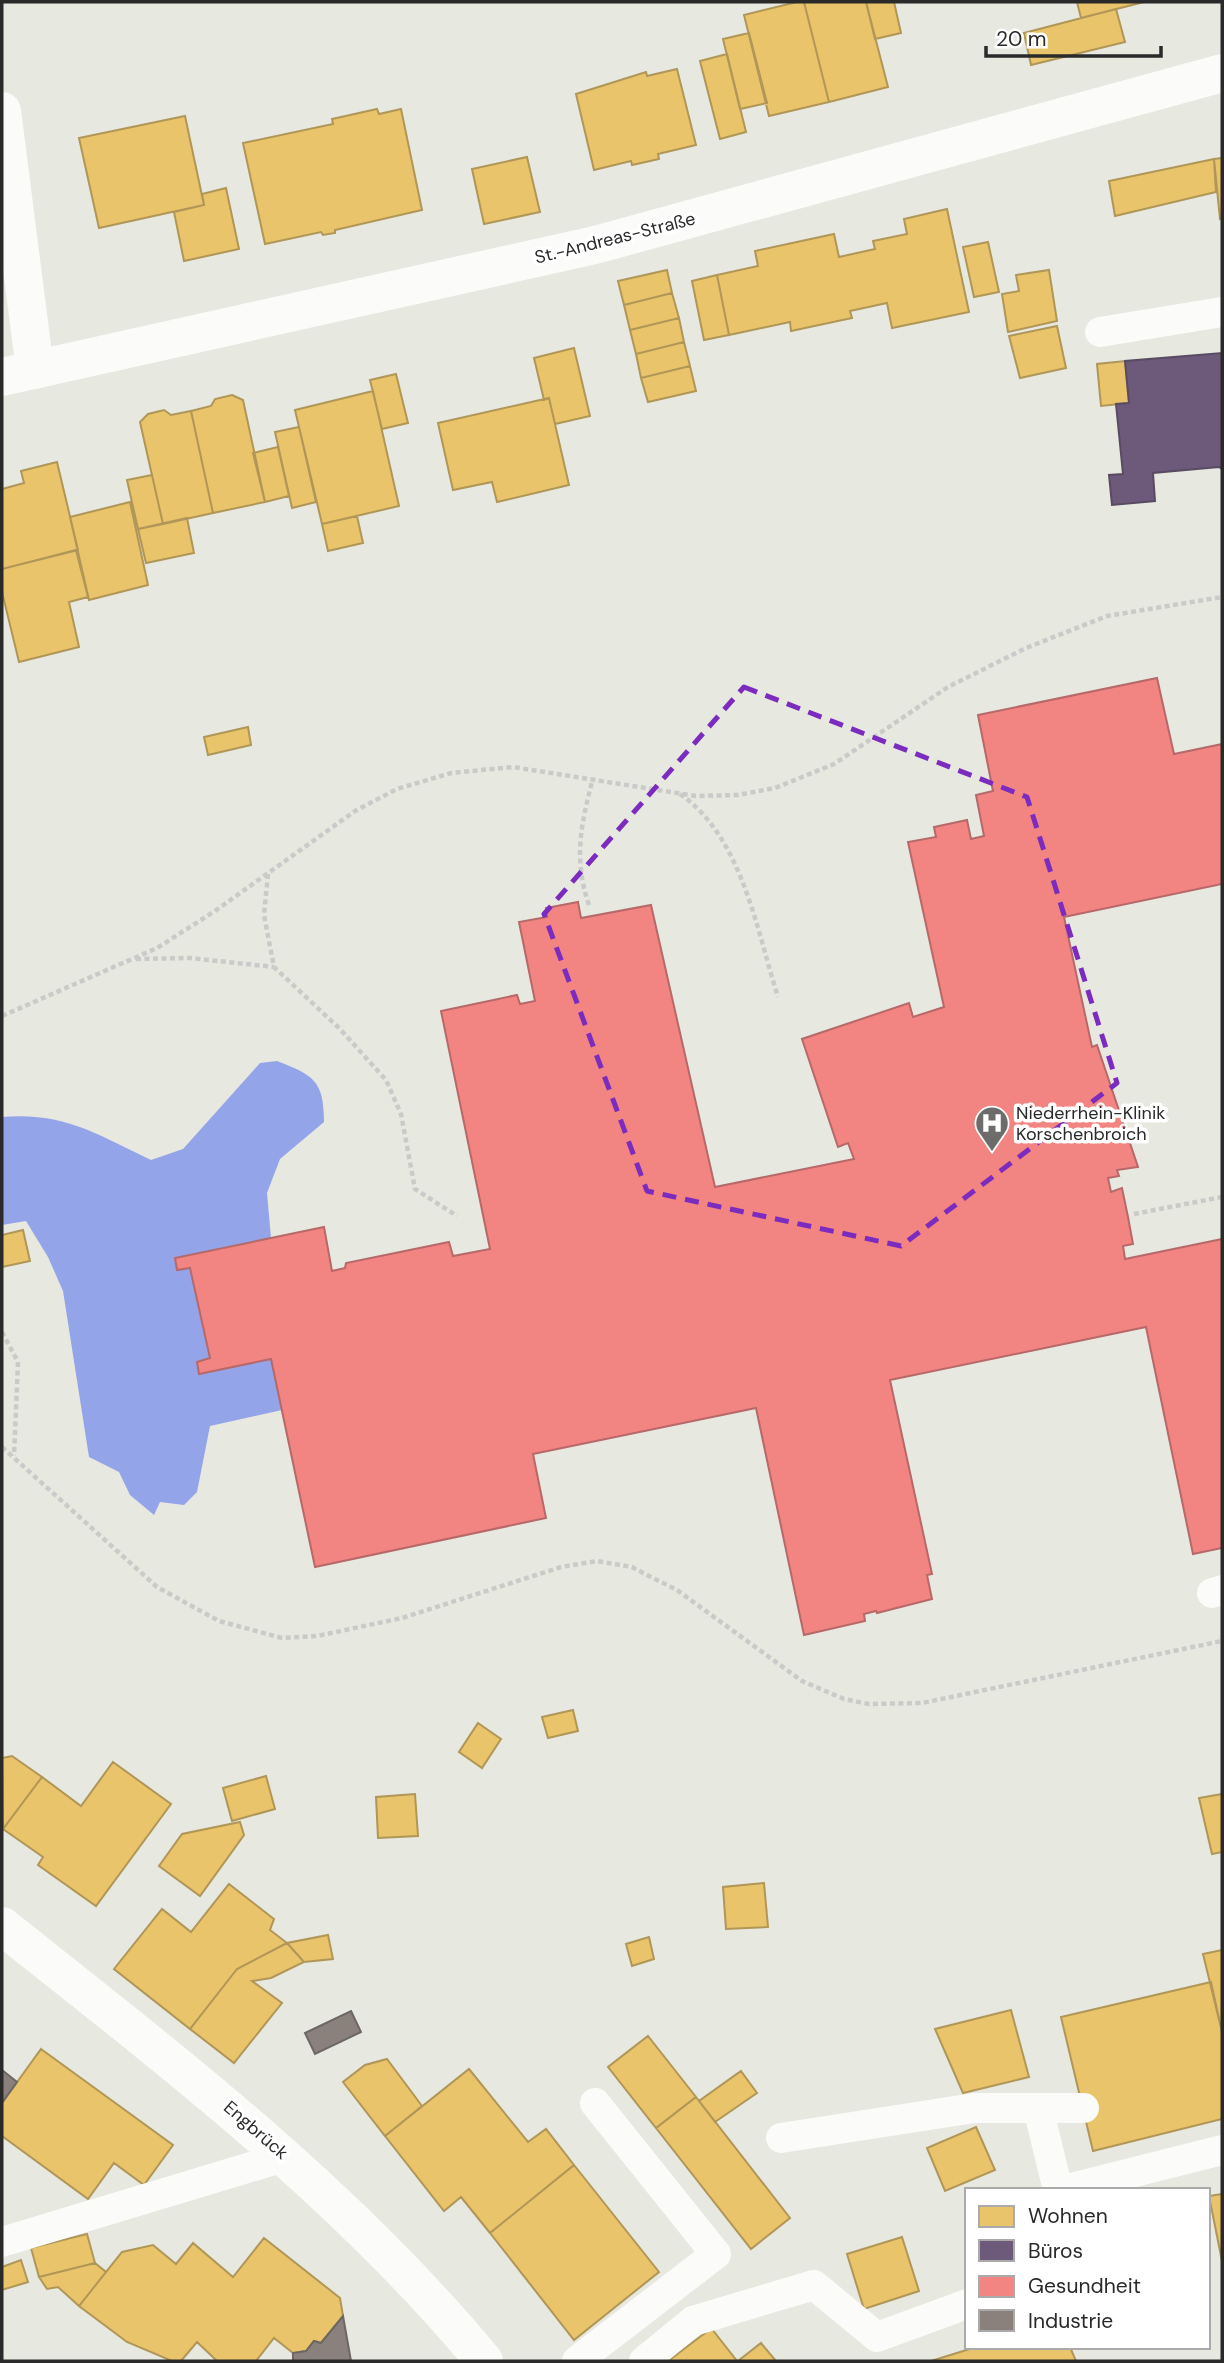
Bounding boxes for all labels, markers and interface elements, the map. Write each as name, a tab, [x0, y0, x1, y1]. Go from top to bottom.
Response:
scale bar	[986, 14, 1161, 58]
text: 20 m	[996, 25, 1047, 53]
street label: St.-Andreas-Straße	[532, 206, 698, 270]
place label: Niederrhein-Klinik Korschenbroich	[1016, 1101, 1165, 1146]
hospital icon: Niederrhein-Klinik Korschenbroich	[973, 1104, 1011, 1153]
street label: Engbrück	[219, 2095, 293, 2165]
legend	[965, 2188, 1210, 2349]
text: Wohnen	[1028, 2202, 1108, 2230]
text: Büros	[1028, 2237, 1083, 2265]
text: Gesundheit	[1028, 2272, 1141, 2300]
text: Industrie	[1028, 2307, 1113, 2335]

